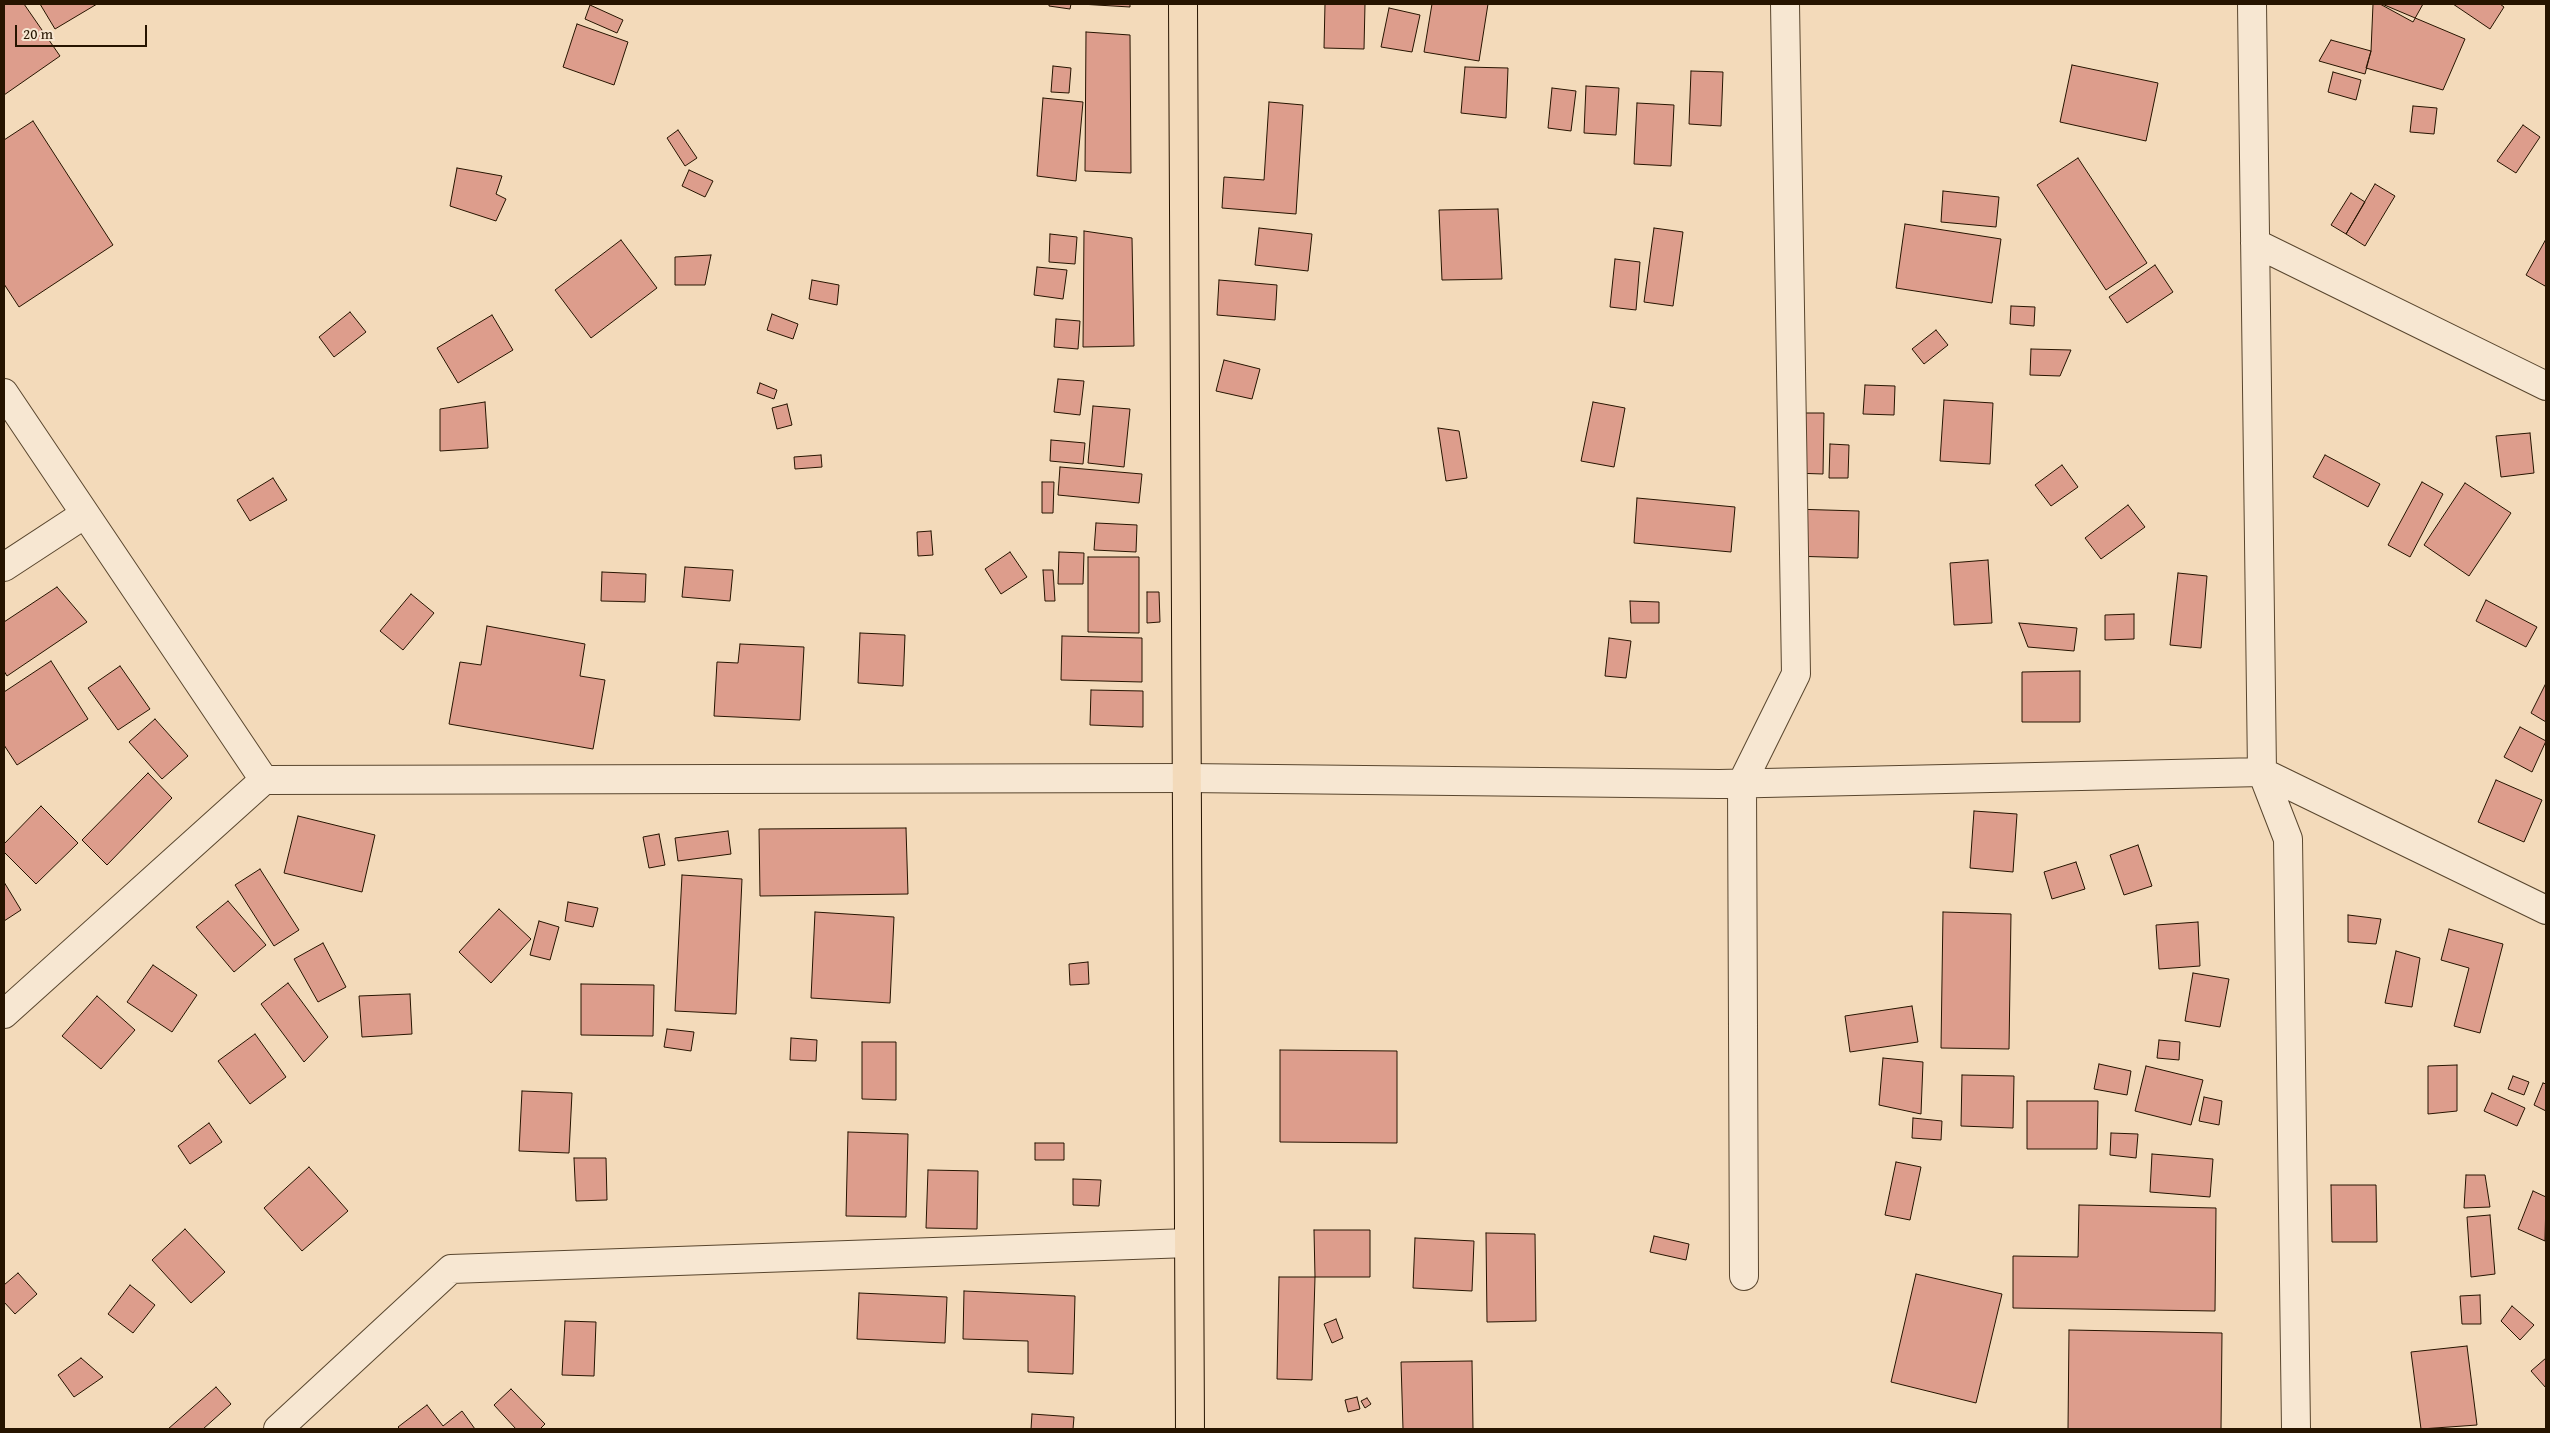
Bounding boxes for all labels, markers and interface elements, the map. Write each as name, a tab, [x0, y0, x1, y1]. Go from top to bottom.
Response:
scale bar	[18, 15, 150, 47]
text: 20 m	[23, 23, 53, 44]

